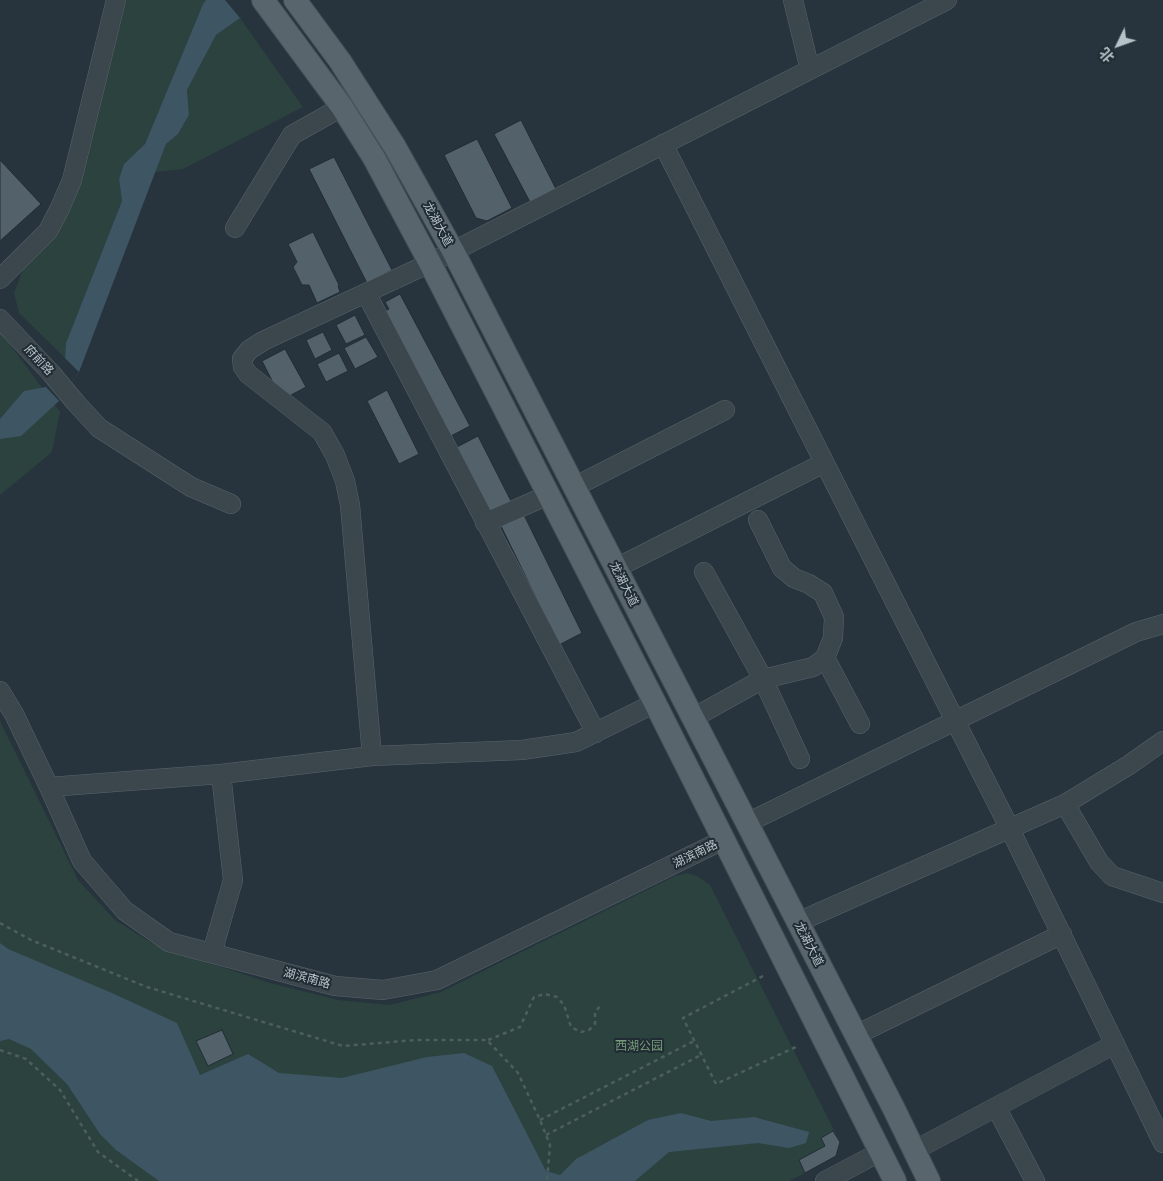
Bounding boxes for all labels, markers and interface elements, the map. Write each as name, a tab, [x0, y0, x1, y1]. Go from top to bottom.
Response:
north arrow	[1093, 20, 1143, 70]
text: 北	[1096, 44, 1117, 66]
street label: 龙湖大道	[420, 200, 456, 248]
street label: 府前路	[21, 342, 57, 378]
street label: 龙湖大道	[607, 559, 641, 609]
street label: 湖滨南路	[670, 837, 720, 871]
street label: 龙湖大道	[792, 919, 826, 969]
street label: 湖滨南路	[282, 965, 332, 991]
park label: 西湖公园	[615, 1039, 663, 1053]

